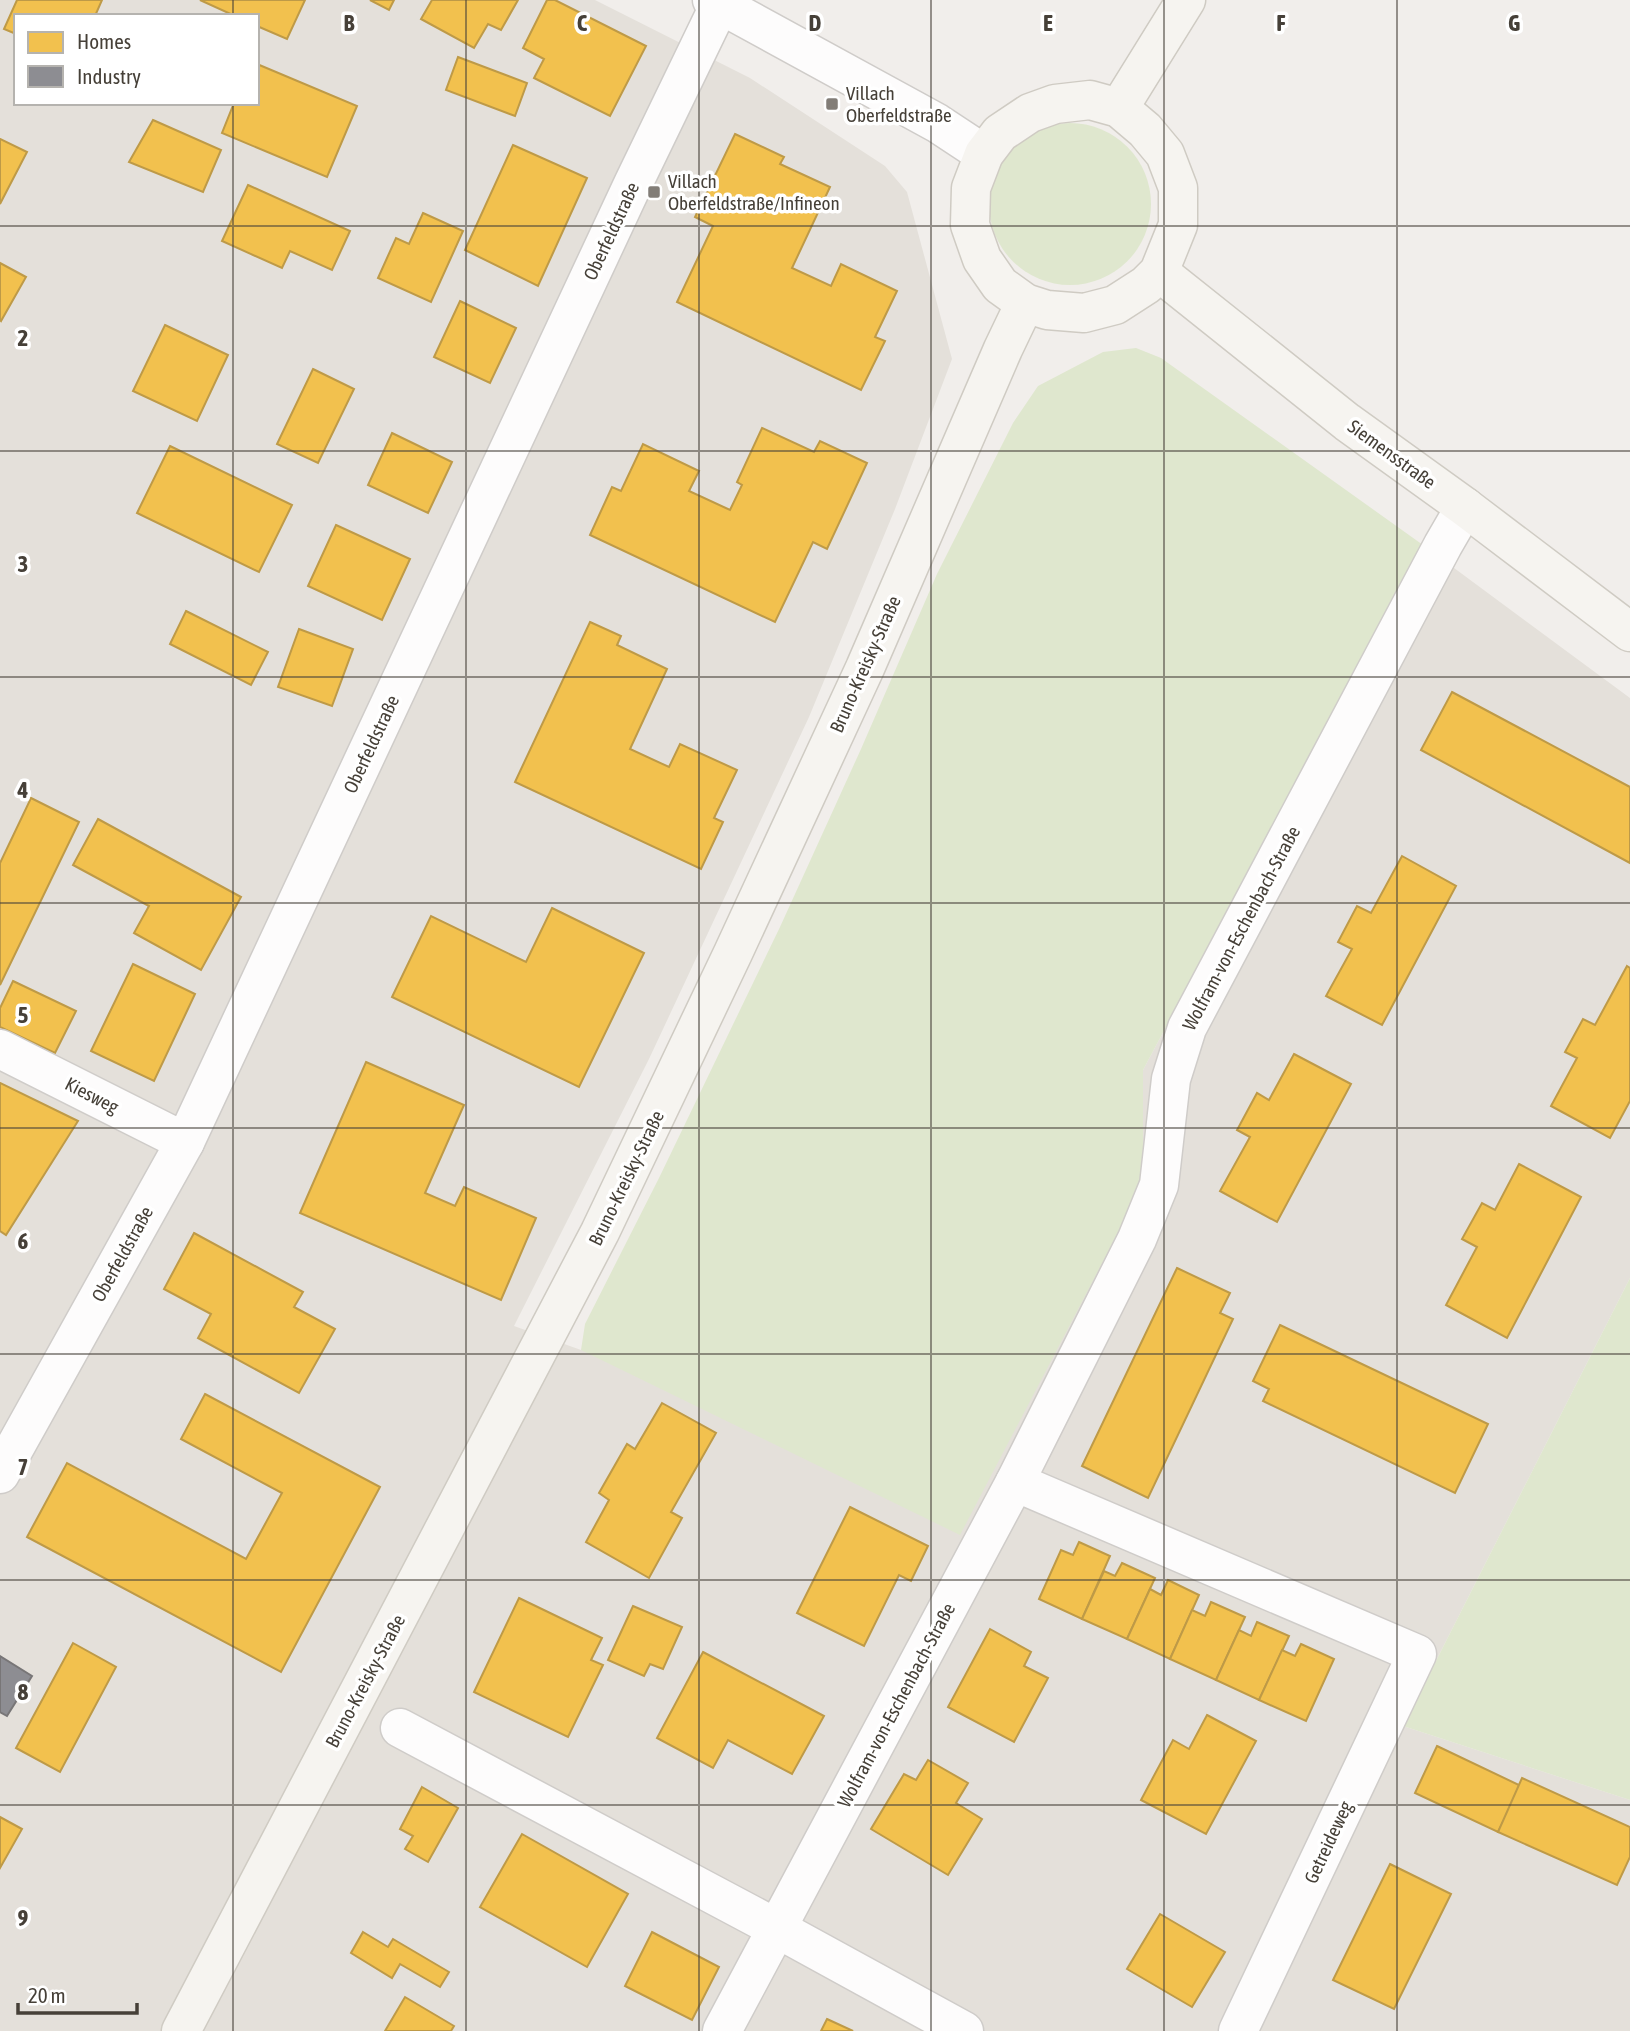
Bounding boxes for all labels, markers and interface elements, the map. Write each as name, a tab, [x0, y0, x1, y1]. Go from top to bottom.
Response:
text: B	[344, 10, 355, 36]
text: C	[577, 10, 588, 36]
text: D	[809, 10, 822, 36]
text: E	[1043, 10, 1053, 36]
text: F	[1276, 10, 1286, 36]
text: G	[1508, 10, 1520, 36]
legend	[14, 14, 259, 105]
text: Homes	[77, 29, 131, 53]
text: Industry	[77, 64, 141, 88]
place label: Villach Oberfeldstraße	[846, 82, 952, 126]
marker: Villach Oberfeldstraße	[824, 96, 840, 112]
place label: Villach Oberfeldstraße/Infineon	[668, 170, 840, 214]
street label: Oberfeldstraße	[579, 178, 643, 284]
marker: Villach Oberfeldstraße/Infineon	[646, 184, 662, 200]
text: 2	[18, 325, 28, 351]
street label: Siemensstraße	[1344, 415, 1440, 493]
text: 3	[18, 551, 28, 577]
street label: Bruno-Kreisky-Straße	[825, 592, 905, 736]
street label: Oberfeldstraße	[339, 691, 403, 797]
text: 4	[17, 777, 29, 803]
street label: Wolfram-von-Eschenbach-Straße	[1178, 822, 1304, 1034]
text: 5	[18, 1002, 29, 1028]
street label: Kiesweg	[62, 1072, 123, 1118]
street label: Bruno-Kreisky-Straße	[584, 1107, 668, 1249]
street label: Oberfeldstraße	[87, 1202, 157, 1306]
text: 6	[18, 1228, 29, 1254]
text: 7	[18, 1454, 28, 1480]
street label: Wolfram-von-Eschenbach-Straße	[833, 1599, 959, 1811]
street label: Bruno-Kreisky-Straße	[321, 1611, 409, 1751]
text: 8	[18, 1679, 29, 1705]
street label: Getreideweg	[1299, 1797, 1357, 1887]
text: 9	[18, 1905, 29, 1931]
scale bar	[18, 1972, 136, 2016]
text: 20 m	[28, 1983, 66, 2007]

